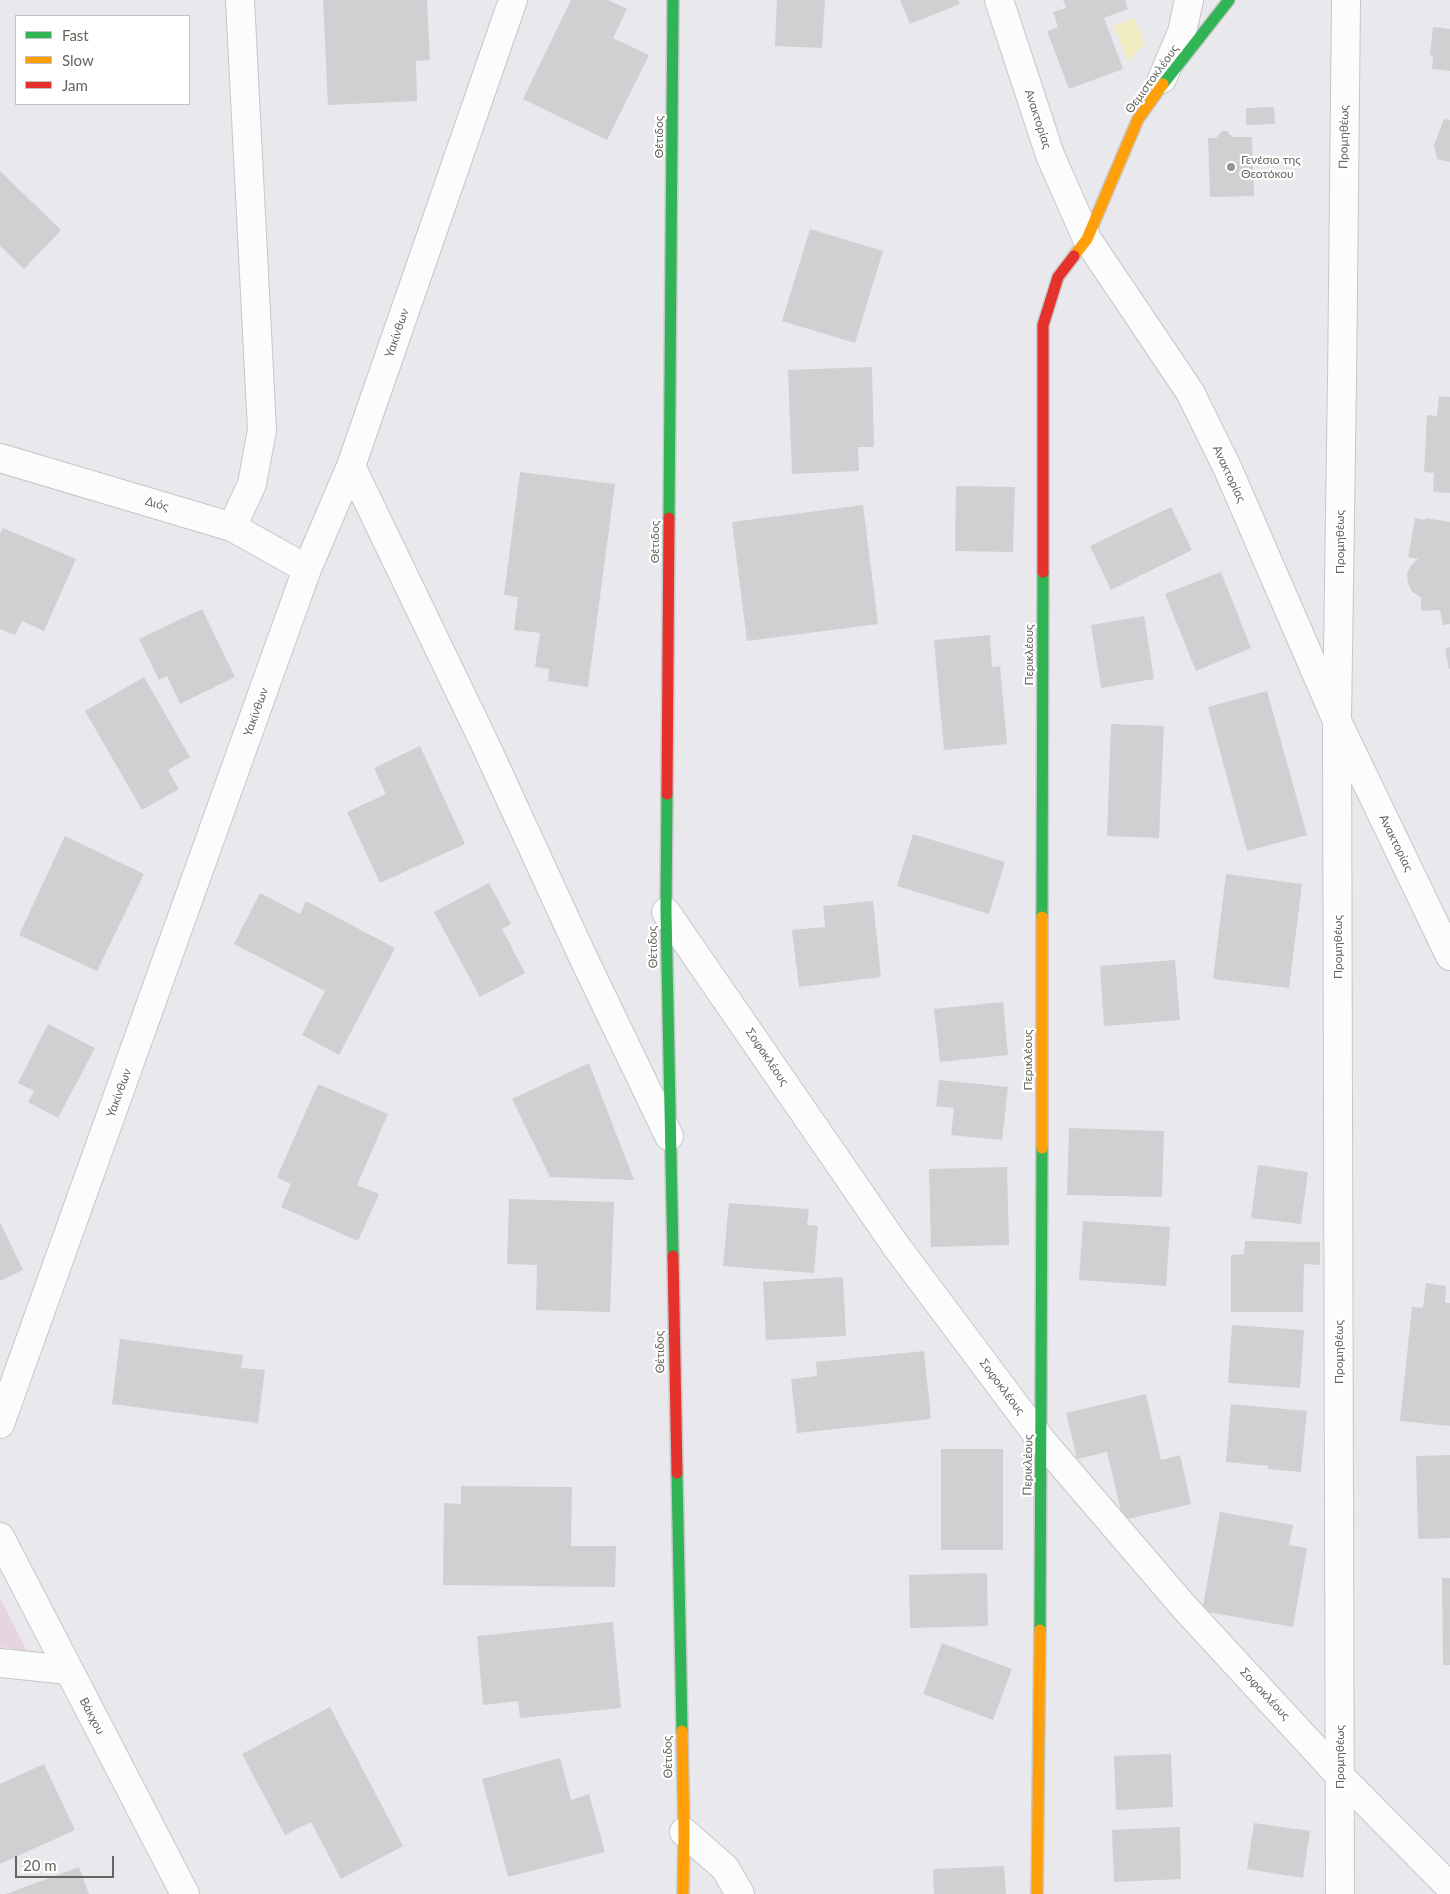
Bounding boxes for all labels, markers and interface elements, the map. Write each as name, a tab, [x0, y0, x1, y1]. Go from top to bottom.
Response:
legend	[15, 15, 190, 105]
text: Fast	[62, 26, 89, 44]
street label: Θεμιστοκλέους	[1122, 42, 1182, 116]
text: Slow	[62, 51, 94, 69]
text: Jam	[62, 76, 88, 94]
street label: Ανακτορίας	[1022, 87, 1054, 151]
street label: Προμηθέως	[1336, 105, 1352, 169]
street label: Θέτιδος	[652, 116, 666, 158]
place label: Γενέσιο της Θεοτόκου	[1241, 153, 1301, 181]
marker: Γενέσιο της Θεοτόκου	[1225, 161, 1237, 173]
street label: Υακίνθων	[382, 307, 412, 359]
street label: Ανακτορίας	[1209, 443, 1249, 505]
street label: Διός	[144, 494, 170, 514]
street label: Προμηθέως	[1333, 510, 1347, 574]
street label: Θέτιδος	[648, 521, 662, 563]
street label: Περικλέους	[1022, 624, 1036, 686]
street label: Υακίνθων	[241, 686, 271, 738]
street label: Ανακτορίας	[1376, 812, 1416, 874]
street label: Προμηθέως	[1331, 915, 1345, 979]
street label: Θέτιδος	[645, 926, 661, 968]
street label: Σοφοκλέους	[742, 1025, 792, 1089]
street label: Περικλέους	[1021, 1029, 1035, 1091]
street label: Υακίνθων	[104, 1067, 134, 1119]
street label: Προμηθέως	[1332, 1320, 1346, 1384]
street label: Θέτιδος	[652, 1331, 668, 1373]
street label: Σοφοκλέους	[976, 1356, 1028, 1418]
street label: Περικλέους	[1020, 1434, 1036, 1496]
street label: Σοφοκλέους	[1237, 1665, 1293, 1723]
street label: Βάκχου	[76, 1695, 108, 1737]
street label: Προμηθέως	[1333, 1725, 1347, 1789]
street label: Θέτιδος	[660, 1736, 676, 1778]
scale bar	[18, 1846, 116, 1878]
text: 20 m	[23, 1856, 57, 1874]

